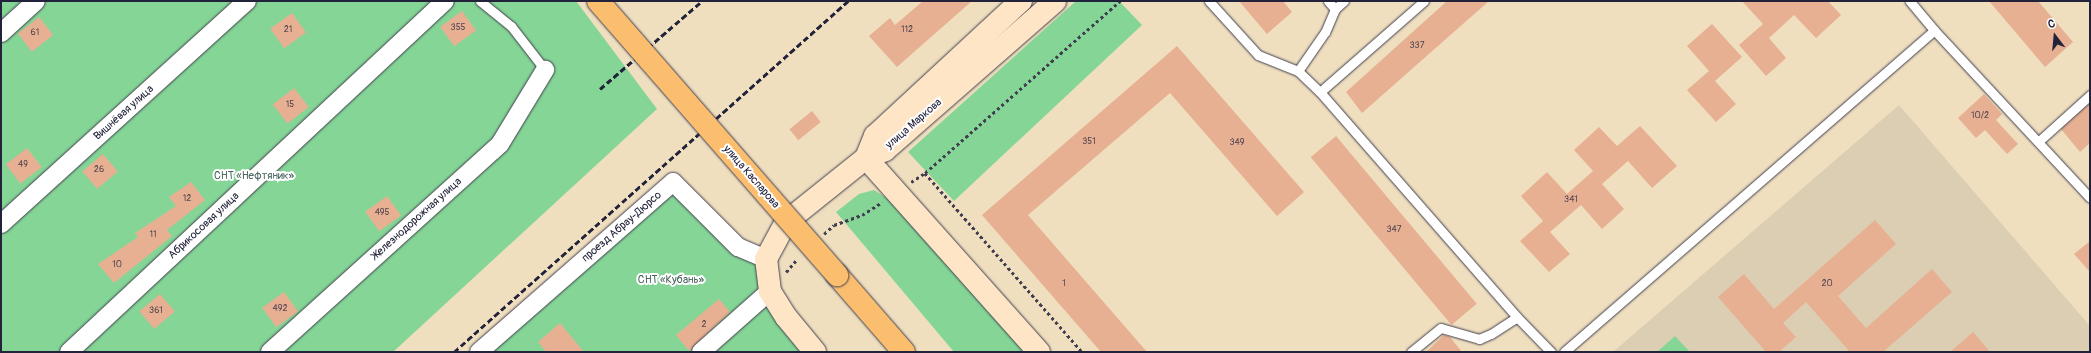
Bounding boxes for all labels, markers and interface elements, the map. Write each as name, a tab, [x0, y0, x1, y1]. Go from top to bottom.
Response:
north arrow	[2035, 16, 2075, 56]
text: С	[2046, 17, 2057, 31]
house number: 355	[451, 23, 465, 33]
house number: 21	[284, 25, 292, 35]
house number: 112	[901, 25, 913, 35]
house number: 61	[31, 28, 39, 38]
house number: 337	[1410, 41, 1424, 51]
street label: Вишнёвая улица	[91, 83, 157, 143]
street label: улица Маркова	[883, 96, 945, 152]
house number: 15	[286, 100, 294, 110]
house number: 10/2	[1971, 111, 1989, 121]
house number: 351	[1082, 137, 1096, 147]
house number: 349	[1230, 138, 1244, 148]
street label: улица Каспарова	[720, 143, 782, 211]
house number: 49	[18, 160, 28, 170]
house number: 26	[94, 165, 104, 175]
park label: СНТ «Нефтяник»	[214, 169, 294, 183]
street label: Железнодорожная улица	[369, 175, 465, 263]
street label: проезд Абрау-Дюрсо	[579, 189, 665, 265]
street label: Абрикосовая улица	[166, 190, 242, 262]
house number: 12	[183, 194, 191, 204]
house number: 341	[1564, 195, 1578, 205]
house number: 495	[375, 208, 389, 218]
house number: 347	[1386, 225, 1402, 235]
house number: 11	[149, 230, 157, 240]
house number: 10	[112, 260, 122, 270]
park label: СНТ «Кубань»	[638, 273, 704, 287]
house number: 1	[1062, 279, 1066, 289]
house number: 20	[1821, 279, 1833, 289]
house number: 492	[273, 304, 287, 314]
house number: 361	[149, 306, 163, 316]
house number: 2	[701, 320, 707, 330]

